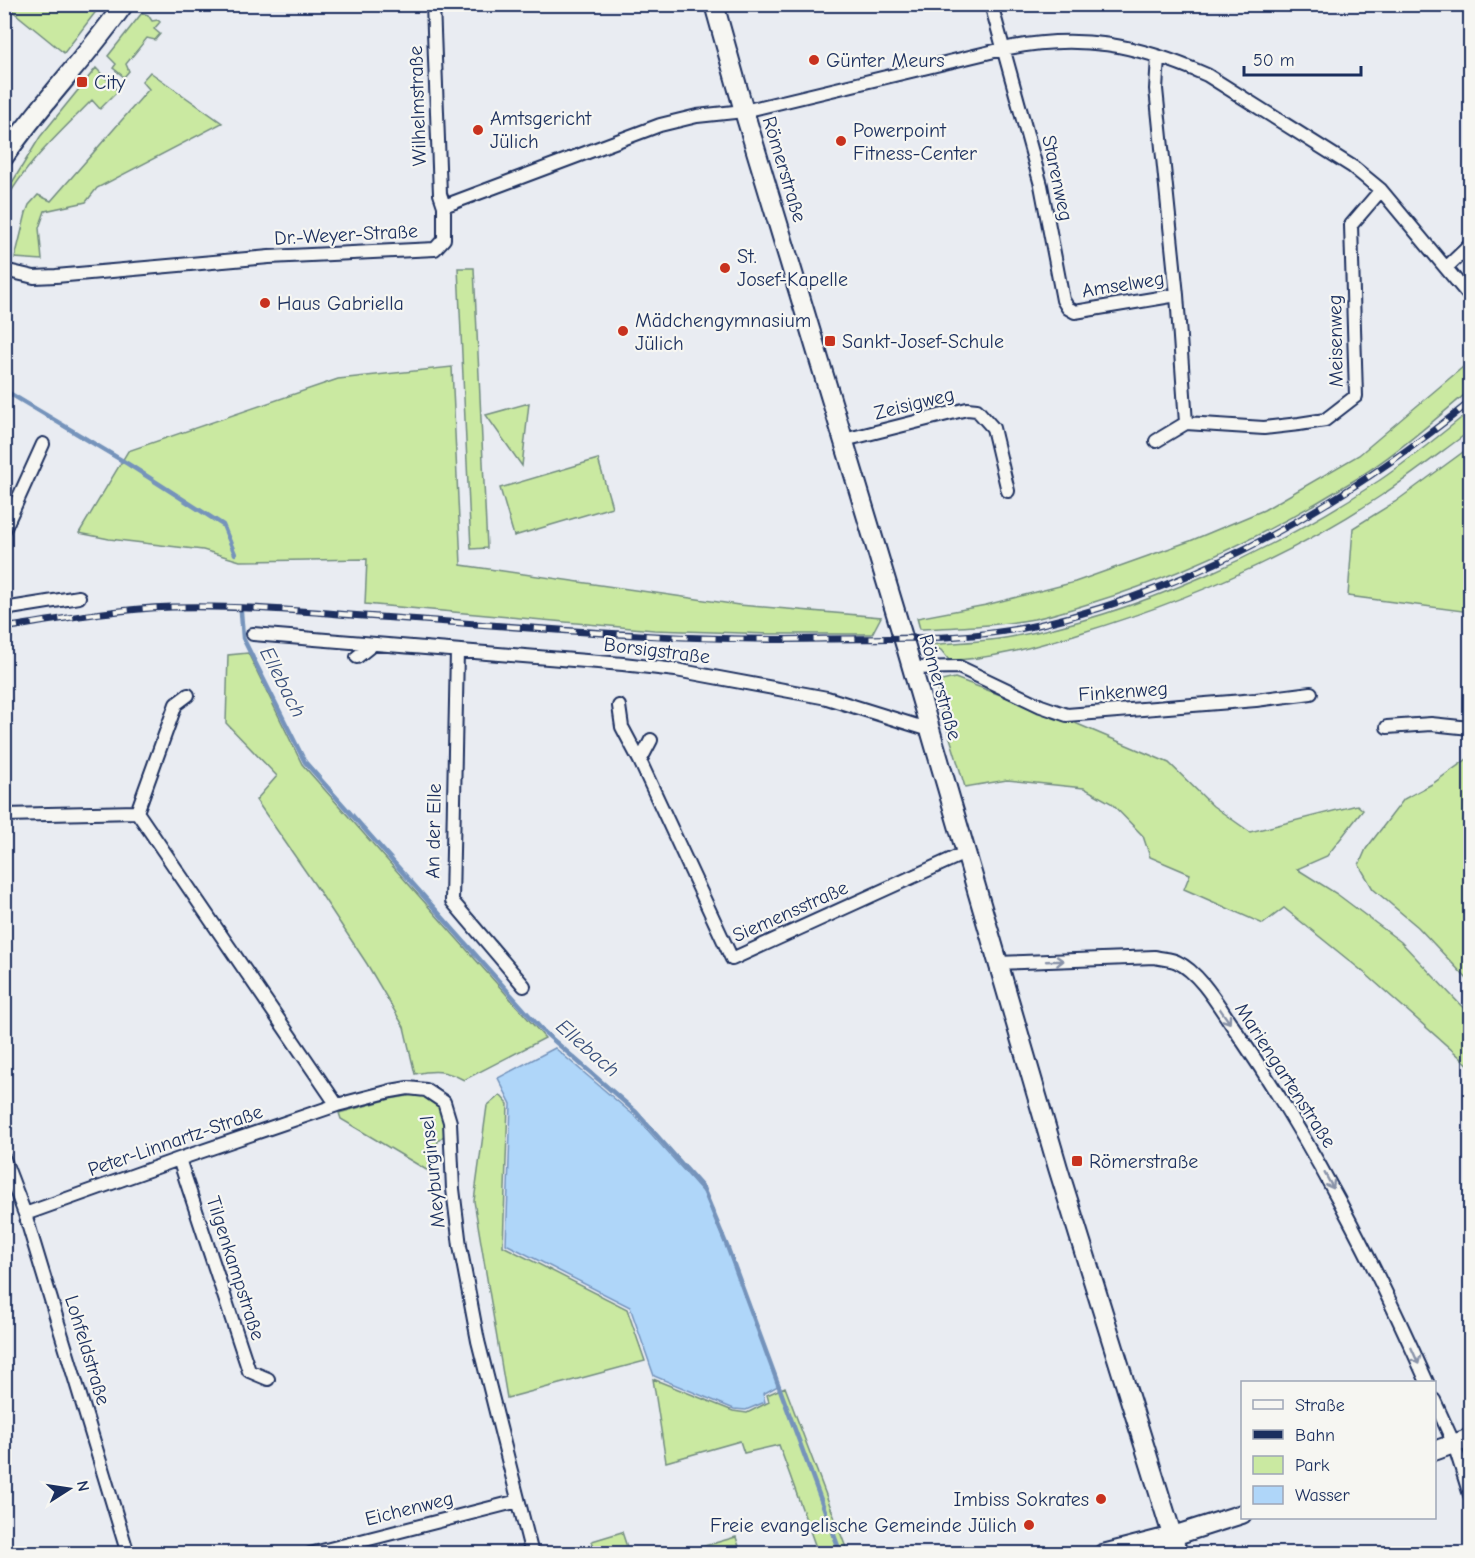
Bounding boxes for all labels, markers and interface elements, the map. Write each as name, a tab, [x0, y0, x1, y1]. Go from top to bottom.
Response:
scale bar	[1244, 39, 1361, 77]
street label: Wilhelmstraße	[404, 45, 431, 167]
place label: Günter Meurs	[826, 49, 945, 72]
text: 50 m	[1253, 50, 1295, 71]
marker: Günter Meurs	[807, 53, 821, 67]
place label: City	[94, 71, 126, 94]
marker: City	[75, 75, 89, 89]
place label: Amtsgericht Jülich	[490, 107, 593, 153]
street label: Römerstraße	[758, 114, 811, 225]
place label: Powerpoint Fitness-Center	[853, 119, 977, 165]
marker: Amtsgericht Jülich	[471, 123, 485, 137]
street label: Starenweg	[1037, 133, 1078, 223]
marker: Powerpoint Fitness-Center	[834, 134, 848, 148]
street label: Dr.-Weyer-Straße	[273, 219, 419, 250]
place label: St. Josef-Kapelle	[737, 245, 848, 291]
marker: St. Josef-Kapelle	[718, 261, 732, 275]
street label: Amselweg	[1080, 267, 1166, 302]
place label: Haus Gabriella	[277, 292, 404, 315]
street label: Meisenweg	[1323, 294, 1348, 388]
marker: Haus Gabriella	[258, 296, 272, 310]
place label: Mädchengymnasium Jülich	[635, 309, 811, 355]
marker: Mädchengymnasium Jülich	[616, 324, 630, 338]
place label: Sankt-Josef-Schule	[842, 330, 1004, 353]
marker: Sankt-Josef-Schule	[823, 334, 837, 348]
street label: Zeisigweg	[872, 382, 957, 425]
street label: Römerstraße	[914, 631, 967, 743]
street label: Borsigstraße	[603, 633, 711, 668]
water label: Ellebach	[255, 643, 311, 721]
street label: Finkenweg	[1077, 677, 1169, 706]
street label: An der Elle	[421, 783, 446, 879]
street label: Siemensstraße	[729, 876, 852, 947]
one-way arrow	[1045, 955, 1065, 967]
street label: Mariengartenstraße	[1230, 998, 1341, 1152]
one-way arrow	[1219, 1007, 1231, 1023]
water label: Ellebach	[551, 1014, 625, 1082]
street label: Peter-Linnartz-Straße	[85, 1100, 266, 1181]
street label: Meyburginsel	[415, 1115, 450, 1229]
place label: Römerstraße	[1089, 1150, 1198, 1173]
marker: Römerstraße	[1070, 1154, 1084, 1168]
one-way arrow	[1324, 1171, 1335, 1189]
street label: Tilgenkampstraße	[201, 1193, 270, 1343]
street label: Lohfeldstraße	[60, 1292, 115, 1408]
one-way arrow	[1409, 1346, 1421, 1364]
legend	[1241, 1381, 1436, 1519]
text: Straße	[1295, 1395, 1345, 1416]
text: Bahn	[1295, 1425, 1335, 1446]
text: Park	[1295, 1455, 1330, 1476]
north arrow	[39, 1459, 99, 1519]
text: N	[73, 1479, 93, 1493]
text: Wasser	[1295, 1485, 1351, 1506]
street label: Eichenweg	[363, 1486, 456, 1531]
place label: Imbiss Sokrates	[953, 1488, 1089, 1511]
marker: Imbiss Sokrates	[1094, 1492, 1108, 1506]
place label: Freie evangelische Gemeinde Jülich	[710, 1514, 1017, 1537]
marker: Freie evangelische Gemeinde Jülich	[1022, 1518, 1036, 1532]

